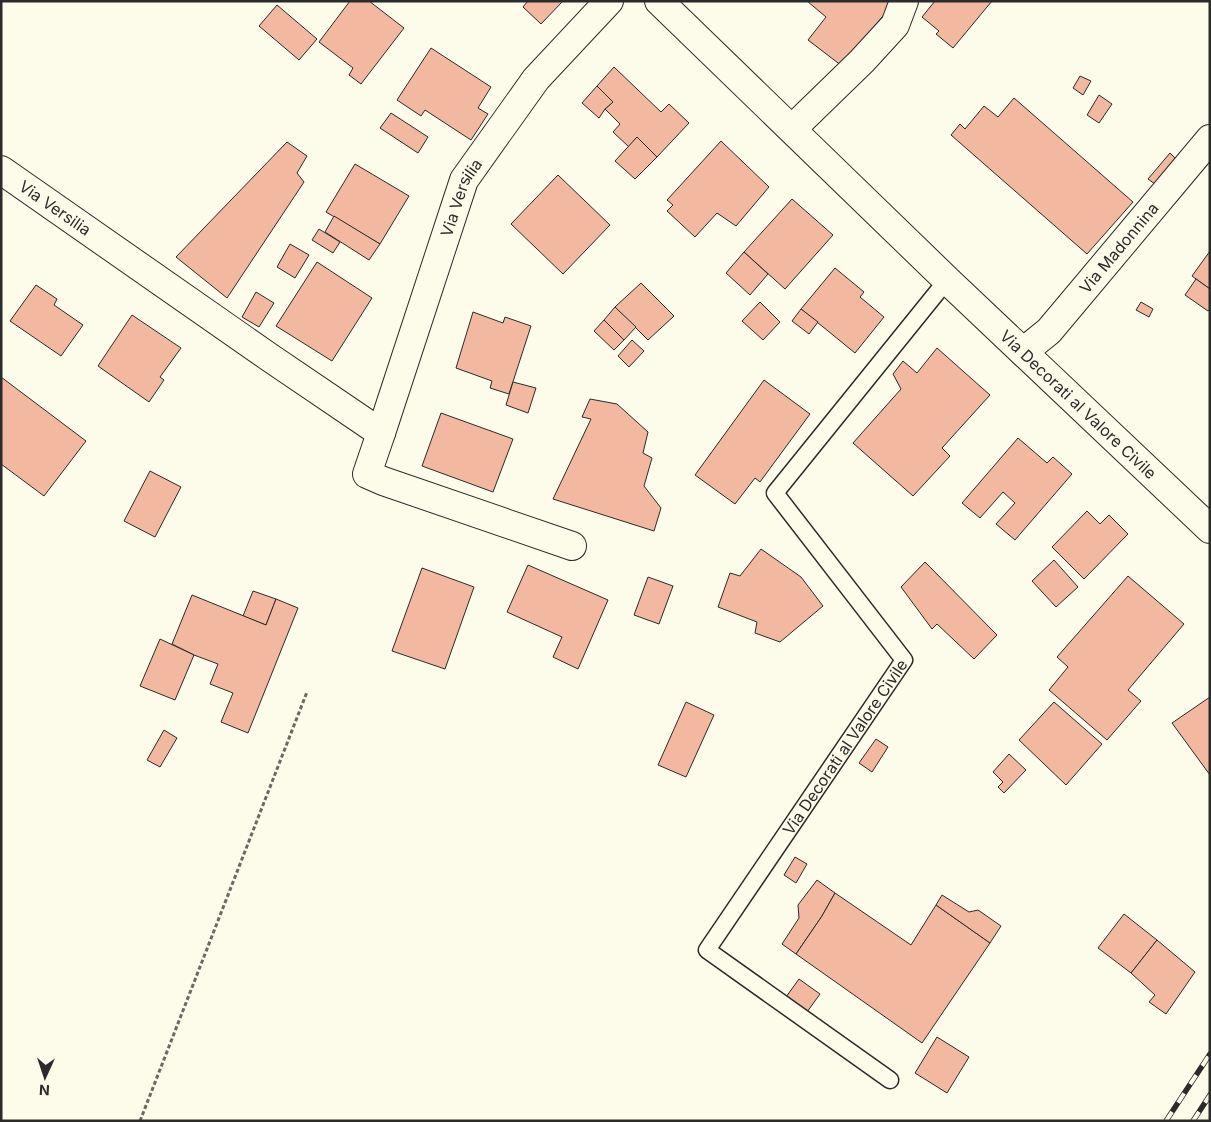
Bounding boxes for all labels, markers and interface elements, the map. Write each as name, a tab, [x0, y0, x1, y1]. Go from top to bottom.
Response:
street label: Via Versilia	[436, 155, 486, 239]
street label: Via Versilia	[15, 176, 95, 240]
street label: Via Madonnina	[1075, 198, 1163, 297]
street label: Via Decorati al Valore Civile	[996, 326, 1161, 483]
street label: Via Decorati al Valore Civile	[778, 655, 912, 839]
north arrow	[20, 1052, 70, 1102]
text: N	[39, 1082, 50, 1099]

